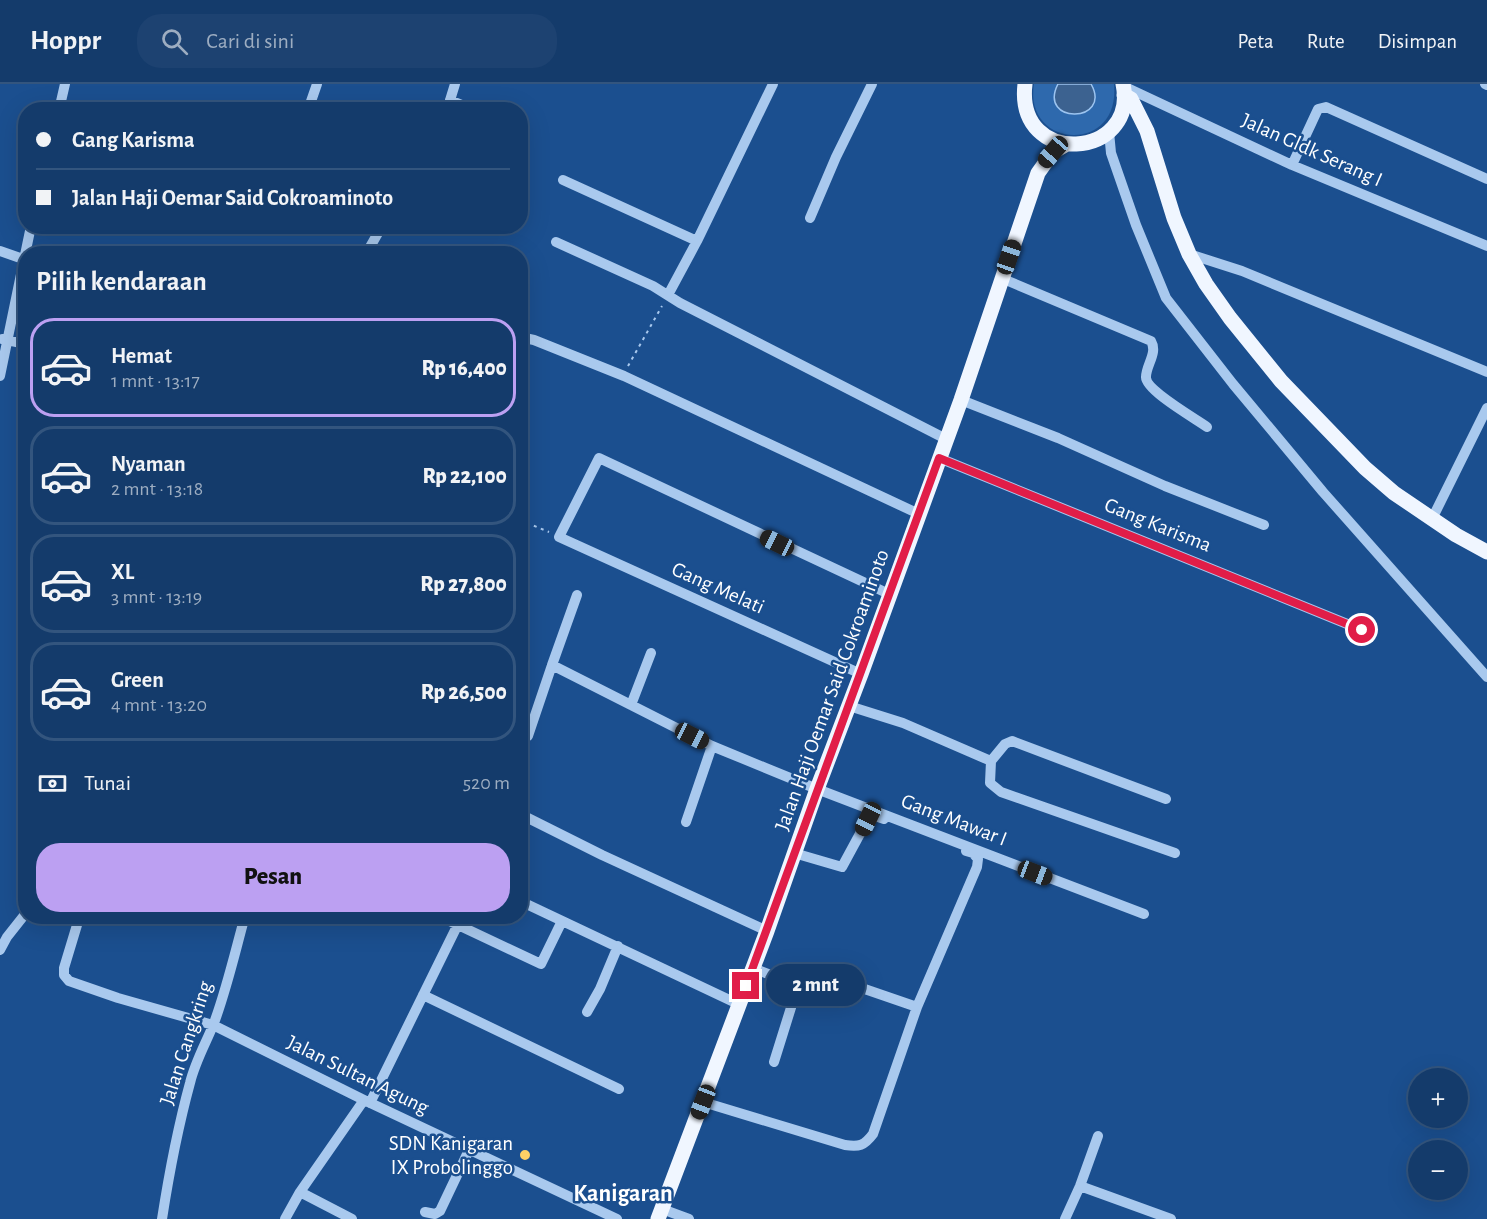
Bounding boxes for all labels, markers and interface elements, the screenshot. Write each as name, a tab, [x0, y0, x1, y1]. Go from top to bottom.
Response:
search box	[137, 14, 557, 68]
icon: search	[158, 25, 191, 58]
text: Hoppr	[30, 27, 101, 55]
text: Cari di sini	[206, 30, 294, 52]
text: Peta	[1238, 31, 1274, 52]
text: Rute	[1307, 31, 1345, 52]
text: Disimpan	[1378, 31, 1457, 52]
street label: Jalan Gldk Serang I	[1238, 110, 1386, 190]
text: Gang Karisma	[72, 129, 195, 151]
car	[1034, 133, 1072, 171]
text: Jalan Haji Oemar Said Cokroaminoto	[72, 187, 393, 209]
car	[995, 237, 1023, 277]
text: Pilih kendaraan	[36, 268, 207, 295]
icon: car	[39, 341, 93, 395]
text: Hemat	[111, 345, 172, 367]
text: Rp 16,400	[421, 357, 507, 379]
text: 1 mnt · 13:17	[111, 371, 200, 391]
icon: car	[39, 449, 93, 503]
text: Nyaman	[111, 453, 186, 475]
text: Rp 22,100	[422, 465, 507, 487]
text: 2 mnt · 13:18	[111, 479, 203, 499]
street label: Gang Karisma	[1102, 494, 1215, 556]
car	[757, 527, 797, 559]
street label: Jalan Haji Oemar Said Cokroaminoto	[771, 547, 893, 833]
icon: car	[39, 557, 93, 611]
street label: Gang Melati	[669, 558, 767, 618]
text: XL	[111, 561, 134, 583]
text: Rp 27,800	[420, 573, 507, 595]
text: 3 mnt · 13:19	[111, 587, 202, 607]
route start	[1348, 616, 1375, 643]
icon: car	[39, 665, 93, 719]
text: Green	[111, 669, 164, 691]
text: Rp 26,500	[421, 681, 507, 703]
text: 4 mnt · 13:20	[111, 695, 207, 715]
car	[672, 720, 712, 752]
icon: cash	[36, 767, 69, 800]
text: Tunai	[84, 772, 131, 794]
text: 520 m	[463, 773, 510, 793]
street label: Gang Mawar I	[898, 790, 1010, 850]
car	[852, 799, 884, 839]
button: Pesan	[36, 843, 510, 912]
car	[1015, 858, 1055, 888]
callout: 2 mnt	[767, 965, 866, 1007]
route end	[732, 972, 759, 999]
text: 2 mnt	[792, 975, 839, 995]
street label: Jalan Cangkring	[156, 978, 216, 1107]
street label: Jalan Sultan Agung	[284, 1032, 433, 1119]
map controls	[1408, 1068, 1468, 1200]
button: +	[1408, 1068, 1468, 1128]
car	[688, 1082, 718, 1122]
place label: SDN Kanigaran IX Probolinggo	[389, 1133, 513, 1178]
button: −	[1408, 1140, 1468, 1200]
marker: SDN Kanigaran IX Probolinggo	[518, 1148, 532, 1162]
district label: Kanigaran	[573, 1182, 673, 1206]

